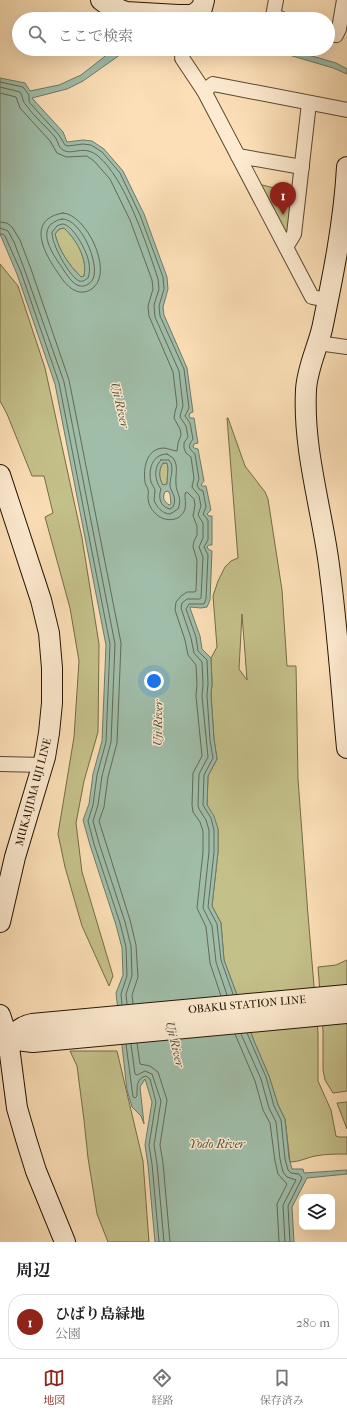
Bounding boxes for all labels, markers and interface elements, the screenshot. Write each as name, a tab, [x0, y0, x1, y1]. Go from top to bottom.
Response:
search box	[12, 12, 335, 56]
icon: search	[26, 23, 48, 45]
text: ここで検索	[58, 27, 133, 45]
pin: 1	[270, 182, 296, 215]
water label: Uji River	[108, 381, 132, 431]
your location	[144, 671, 164, 691]
water label: Uji River	[151, 698, 165, 746]
street label: MUKAIJIMA UJI LINE	[13, 736, 54, 848]
street label: OBAKU STATION LINE	[188, 993, 307, 1016]
water label: Uji River	[163, 1020, 187, 1070]
water label: Yodo River	[189, 1137, 246, 1151]
map controls	[299, 1194, 335, 1230]
button: layers	[299, 1194, 335, 1230]
text: 周辺	[16, 1260, 50, 1280]
text: ひばり島緑地	[55, 1305, 145, 1323]
text: 1	[28, 1315, 32, 1330]
text: 280 m	[296, 1315, 330, 1330]
text: 公園	[55, 1326, 81, 1341]
tab: 地図	[43, 1367, 65, 1407]
tab: 経路	[151, 1367, 173, 1407]
tab: 保存済み	[260, 1367, 304, 1407]

